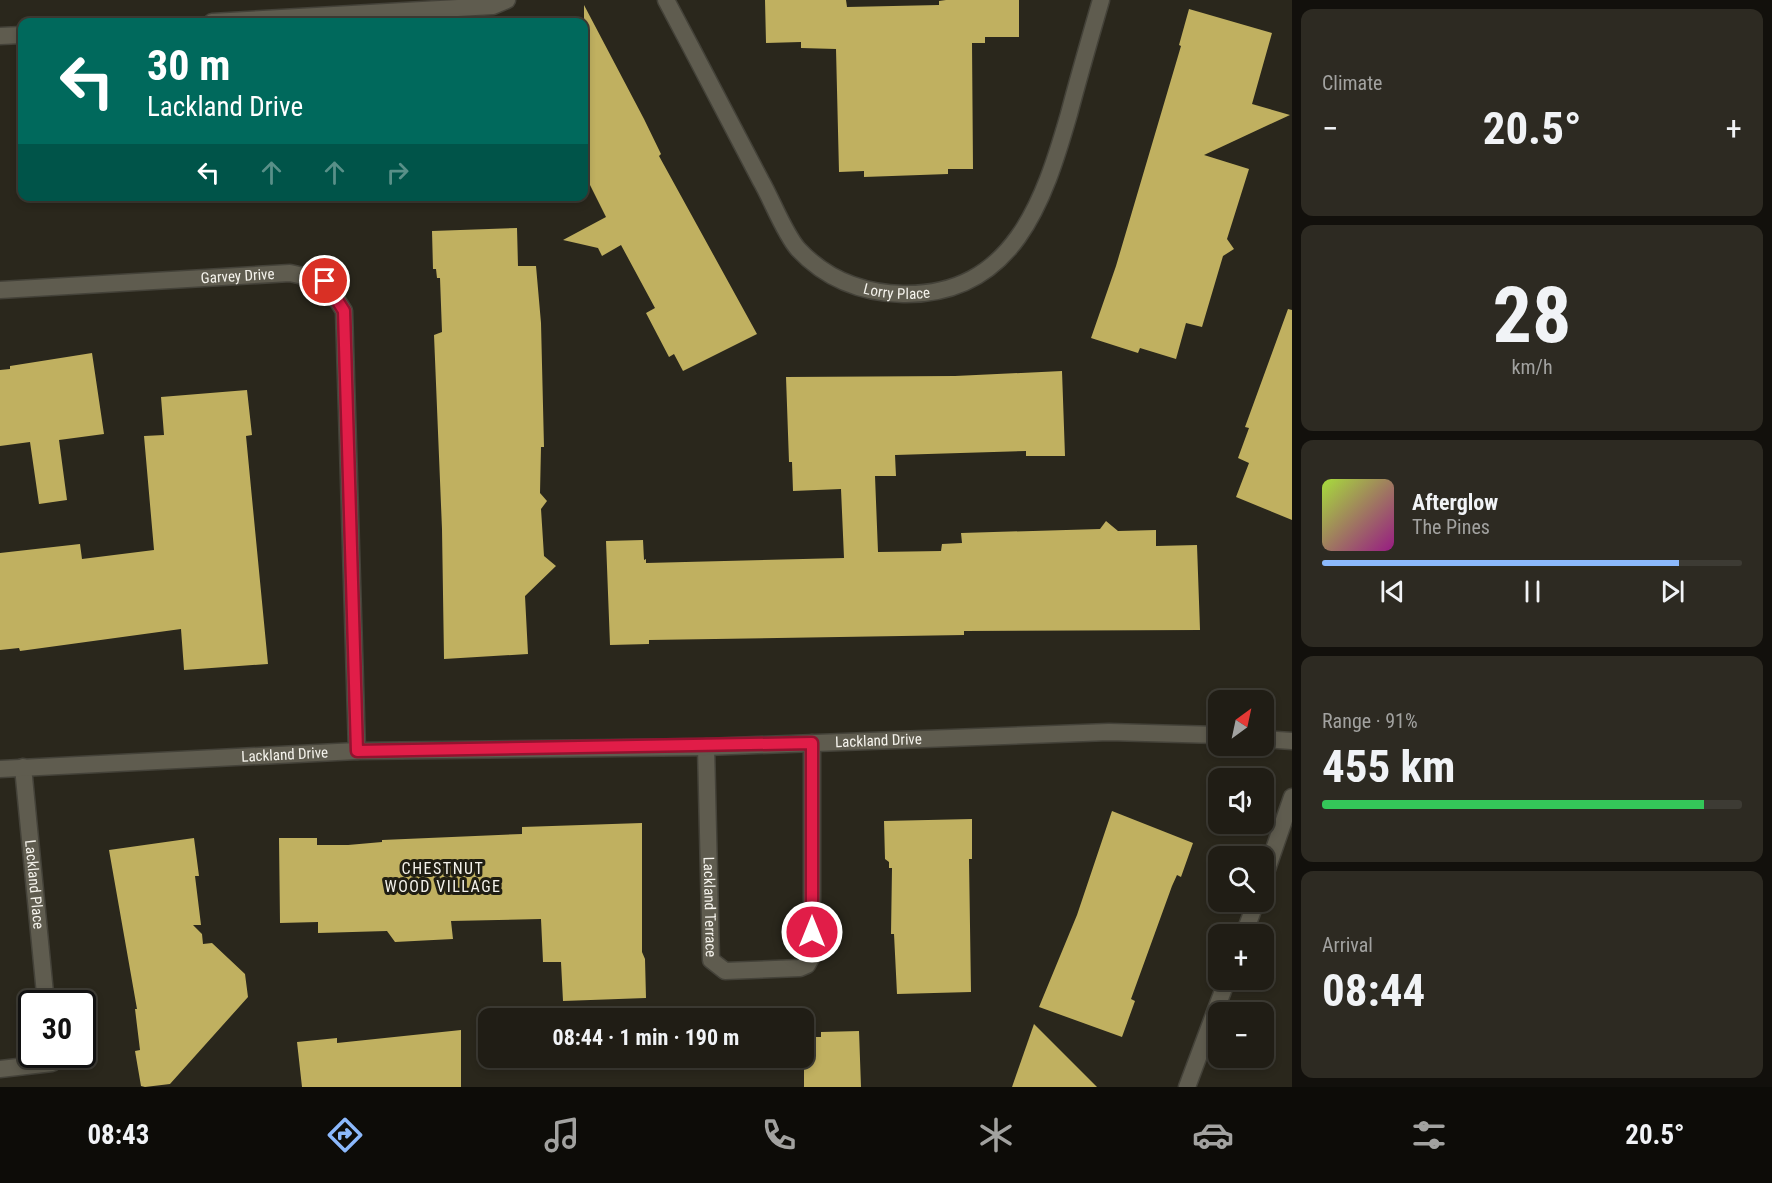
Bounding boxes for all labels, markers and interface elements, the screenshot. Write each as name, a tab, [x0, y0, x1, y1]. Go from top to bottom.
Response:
text: 30 m	[147, 41, 230, 90]
icon: left	[48, 42, 126, 120]
text: Climate	[1322, 71, 1382, 95]
text: Lackland Drive	[147, 91, 303, 123]
text: 20.5°	[1483, 102, 1581, 155]
text: −	[1322, 109, 1339, 148]
text: +	[1726, 109, 1742, 148]
icon: left	[192, 156, 225, 189]
icon: ahead	[255, 156, 288, 189]
icon: ahead	[318, 156, 351, 189]
icon: right	[381, 156, 414, 189]
pin	[299, 255, 350, 306]
icon: arrive	[308, 264, 341, 297]
street label: Garvey Drive	[200, 265, 275, 287]
text: 28	[1493, 270, 1571, 361]
street label: Lorry Place	[862, 280, 931, 303]
text: km/h	[1511, 355, 1553, 379]
text: Afterglow	[1412, 490, 1498, 515]
text: The Pines	[1412, 515, 1490, 539]
icon: previous	[1376, 575, 1409, 608]
icon: pause	[1516, 575, 1549, 608]
icon: next	[1656, 575, 1689, 608]
north arrow	[1208, 690, 1274, 756]
map controls	[1208, 690, 1274, 1068]
text: Range · 91%	[1322, 709, 1418, 733]
street label: Lackland Drive	[835, 730, 922, 751]
text: 455 km	[1322, 740, 1455, 793]
street label: Lackland Drive	[241, 743, 328, 766]
button: sound	[1208, 768, 1274, 834]
street label: Lackland Place	[21, 839, 48, 930]
button: search	[1208, 846, 1274, 912]
street label: Lackland Terrace	[700, 856, 720, 957]
district label: CHESTNUT WOOD VILLAGE	[384, 859, 502, 896]
position arrow	[780, 900, 844, 964]
button: +	[1208, 924, 1274, 990]
text: Arrival	[1322, 933, 1373, 957]
text: 08:44	[1322, 964, 1425, 1017]
speed limit sign: 30	[18, 990, 96, 1068]
button: −	[1208, 1002, 1274, 1068]
text: 08:44 · 1 min · 190 m	[553, 1025, 739, 1050]
icon: directions	[324, 1114, 366, 1156]
icon: music	[541, 1114, 583, 1156]
icon: phone	[758, 1114, 800, 1156]
icon: climate	[975, 1114, 1017, 1156]
icon: car	[1192, 1114, 1234, 1156]
icon: filters	[1408, 1114, 1450, 1156]
text: 08:43	[87, 1119, 149, 1151]
text: 20.5°	[1625, 1119, 1685, 1151]

